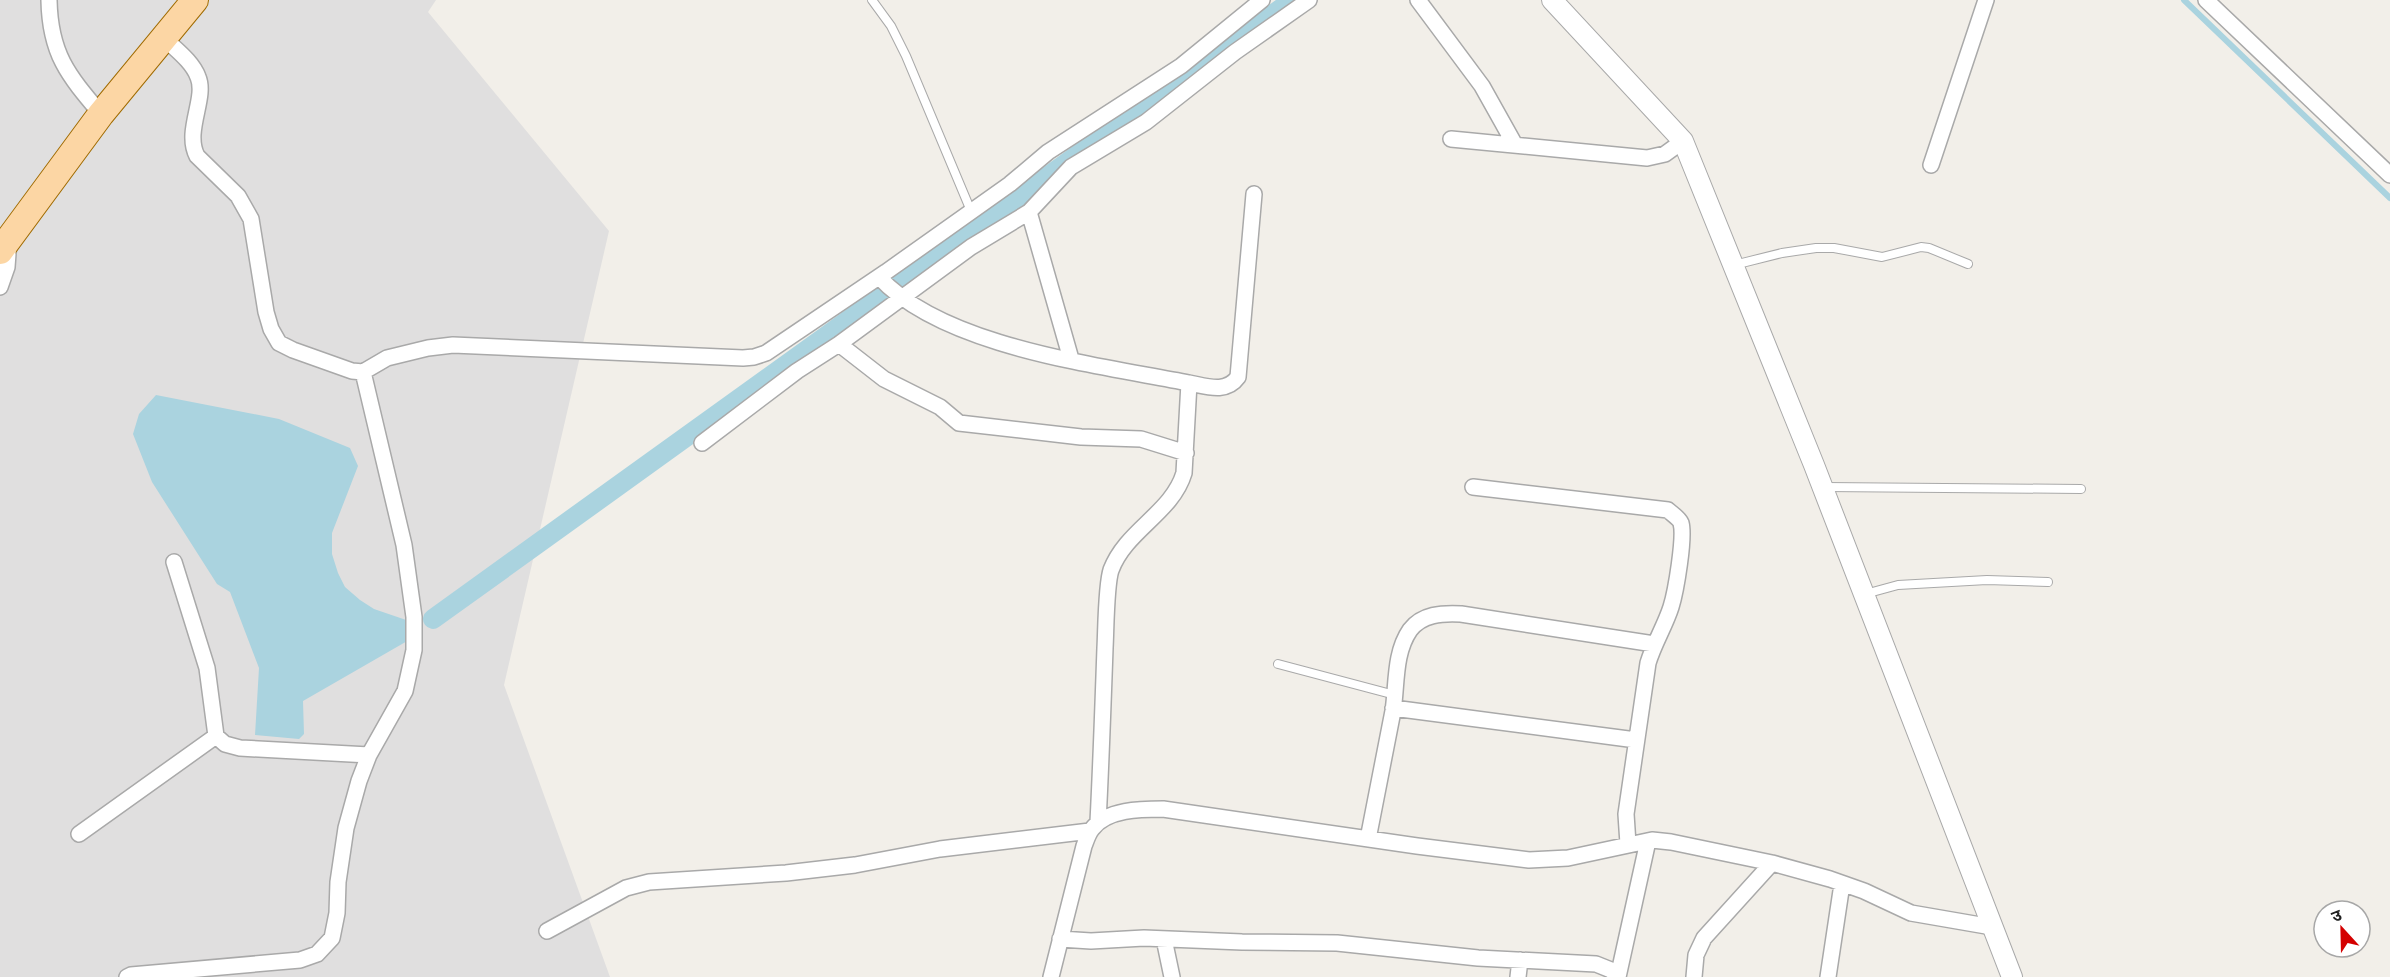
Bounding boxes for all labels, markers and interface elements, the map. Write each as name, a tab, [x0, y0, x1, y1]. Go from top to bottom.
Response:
north arrow	[2312, 899, 2372, 959]
text: उ	[2329, 905, 2345, 926]

